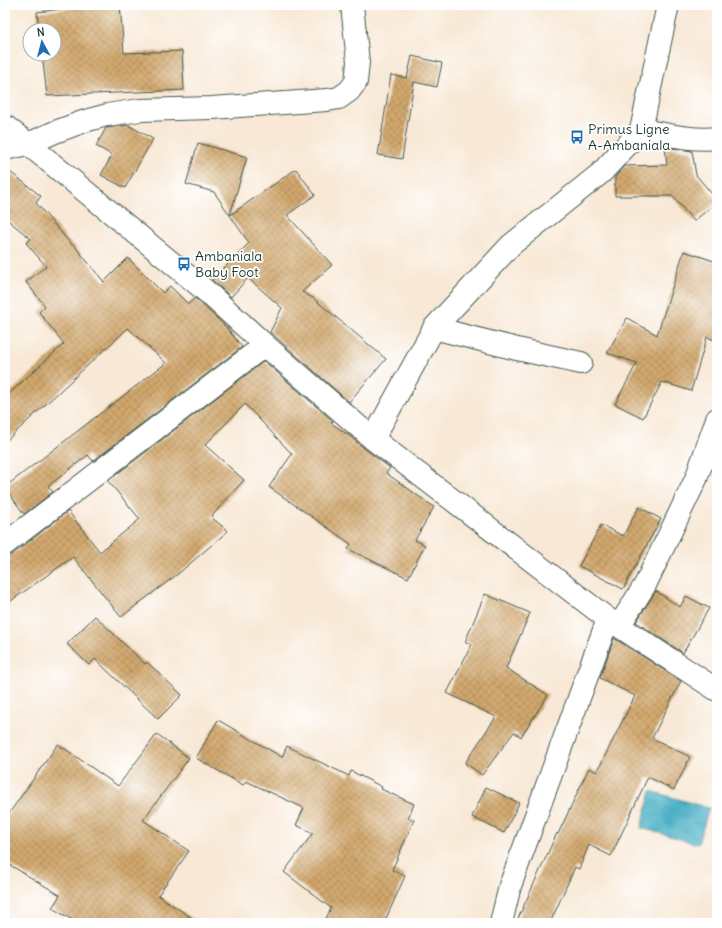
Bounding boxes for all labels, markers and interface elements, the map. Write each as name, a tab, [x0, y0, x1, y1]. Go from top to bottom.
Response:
north arrow	[22, 22, 62, 62]
text: N	[36, 25, 45, 39]
place label: Primus Ligne A-Ambaniala	[588, 120, 670, 154]
bus stop icon: Primus Ligne A-Ambaniala	[569, 129, 585, 145]
place label: Ambaniala Baby Foot	[195, 247, 262, 281]
bus stop icon: Ambaniala Baby Foot	[176, 256, 192, 272]

